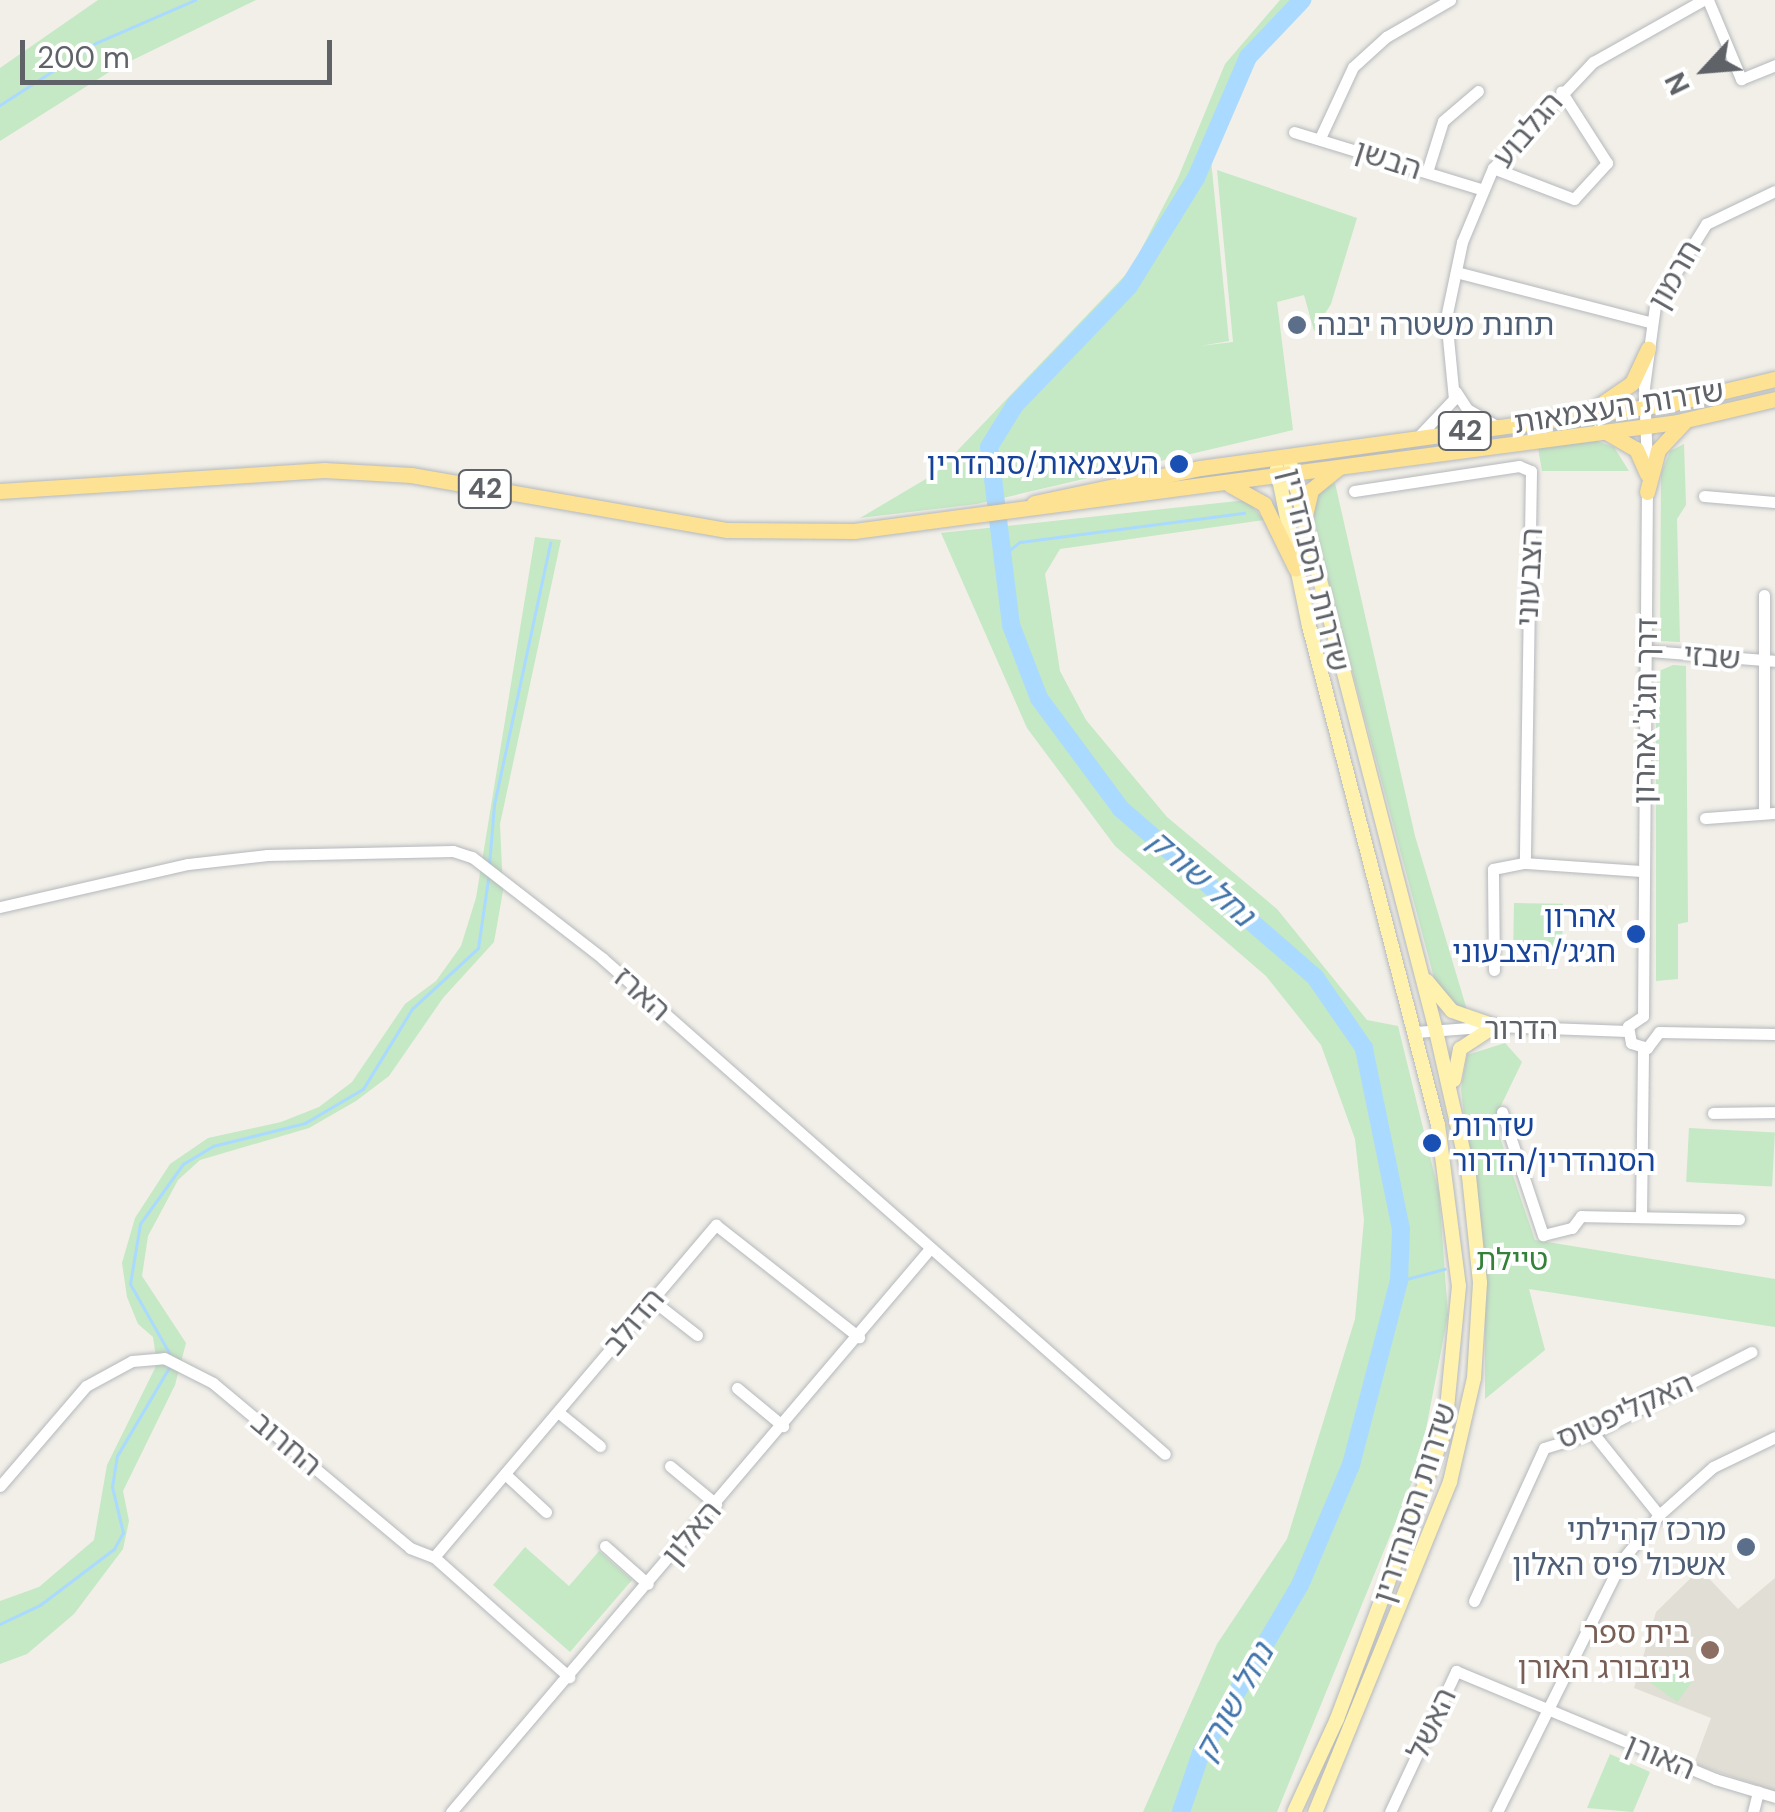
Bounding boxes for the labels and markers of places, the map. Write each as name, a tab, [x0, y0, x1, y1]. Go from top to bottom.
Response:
place label: תחנת משטרה יבנה	[1317, 307, 1554, 343]
marker: תחנת משטרה יבנה	[1286, 314, 1308, 336]
place label: העצמאות/סנהדרין	[927, 446, 1159, 482]
marker: העצמאות/סנהדרין	[1168, 453, 1190, 475]
place label: אהרון חג׳ג׳/הצבעוני	[1452, 899, 1616, 970]
marker: אהרון חג׳ג׳/הצבעוני	[1625, 923, 1647, 945]
place label: שדרות הסנהדרין/הדרור	[1452, 1108, 1656, 1178]
marker: שדרות הסנהדרין/הדרור	[1421, 1132, 1443, 1154]
place label: מרכז קהילתי אשכול פיס האלון	[1512, 1512, 1726, 1582]
marker: מרכז קהילתי אשכול פיס האלון	[1735, 1536, 1757, 1558]
place label: בית ספר גינזבורג האורן	[1517, 1615, 1690, 1686]
marker: בית ספר גינזבורג האורן	[1699, 1639, 1721, 1661]

